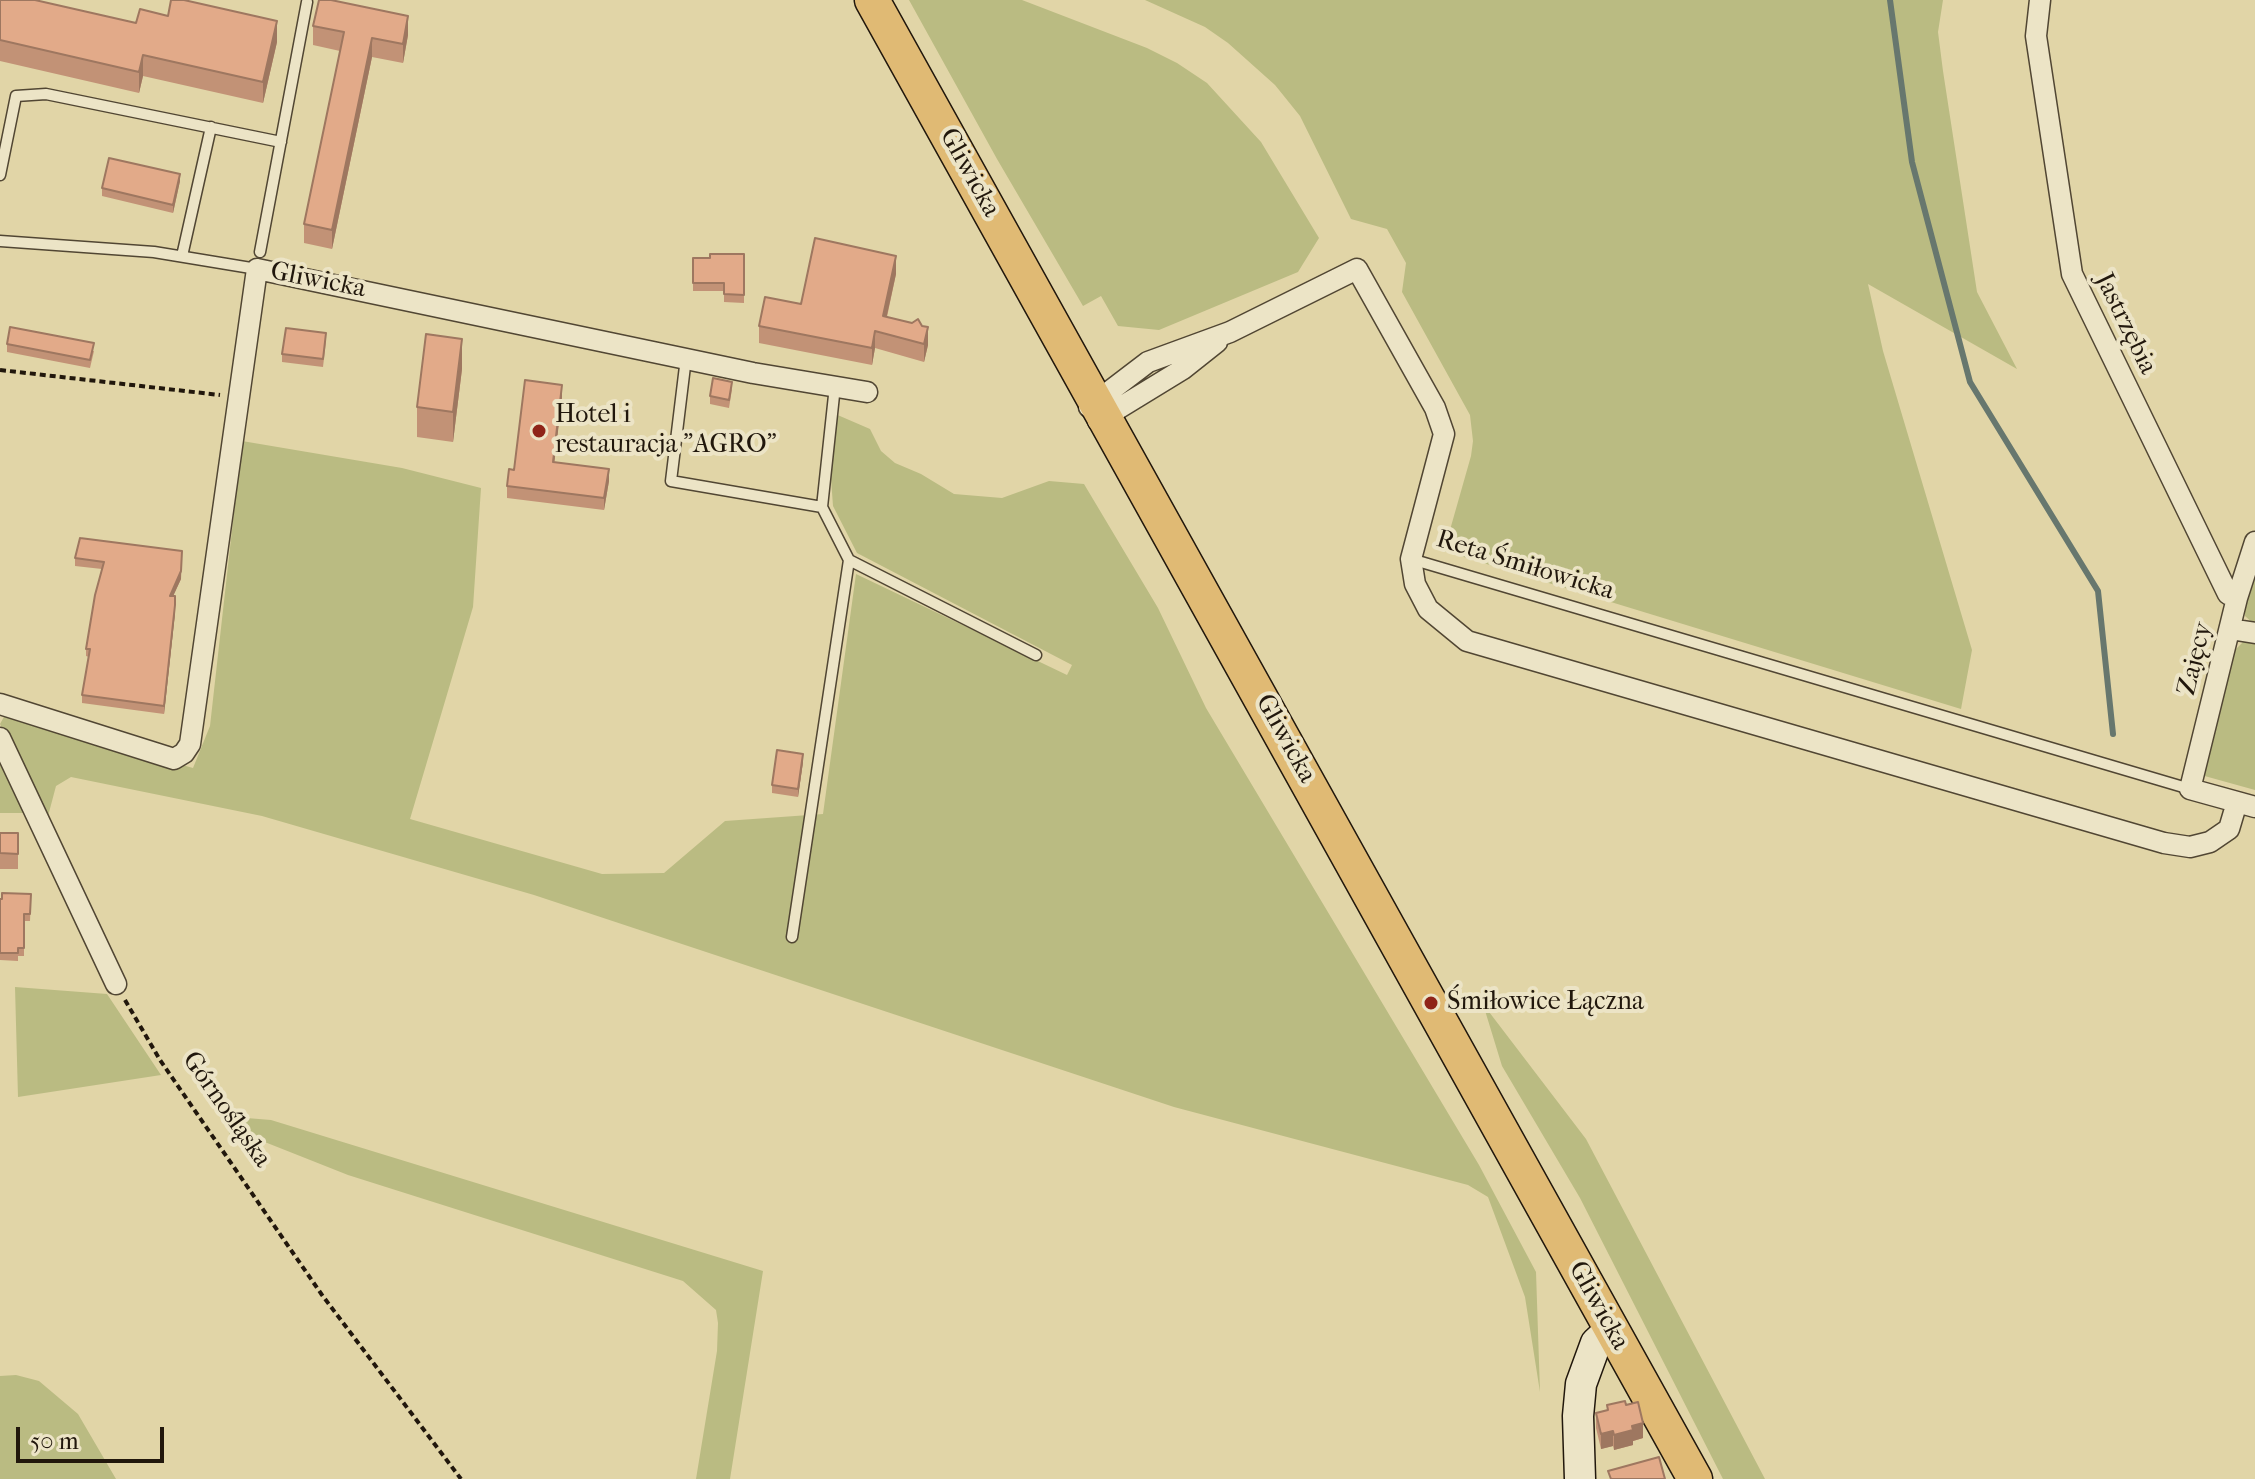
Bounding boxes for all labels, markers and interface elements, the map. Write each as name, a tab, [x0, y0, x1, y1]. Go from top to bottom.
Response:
street label: Gliwicka	[932, 123, 1006, 223]
street label: Gliwicka	[268, 256, 368, 306]
street label: Jastrzębia	[2087, 268, 2163, 380]
place label: Hotel i restauracja "AGRO"	[555, 400, 777, 462]
marker: Hotel i restauracja "AGRO"	[530, 422, 548, 440]
street label: Reta Śmiłowicka	[1432, 524, 1618, 608]
street label: Zajęcy	[2172, 619, 2220, 699]
street label: Gliwicka	[1248, 689, 1322, 789]
place label: Śmiłowice Łączna	[1447, 987, 1644, 1019]
marker: Śmiłowice Łączna	[1422, 994, 1440, 1012]
street label: Górnośląska	[175, 1046, 277, 1174]
street label: Gliwicka	[1561, 1256, 1635, 1356]
scale bar	[20, 1411, 168, 1461]
text: 50 m	[30, 1427, 79, 1455]

